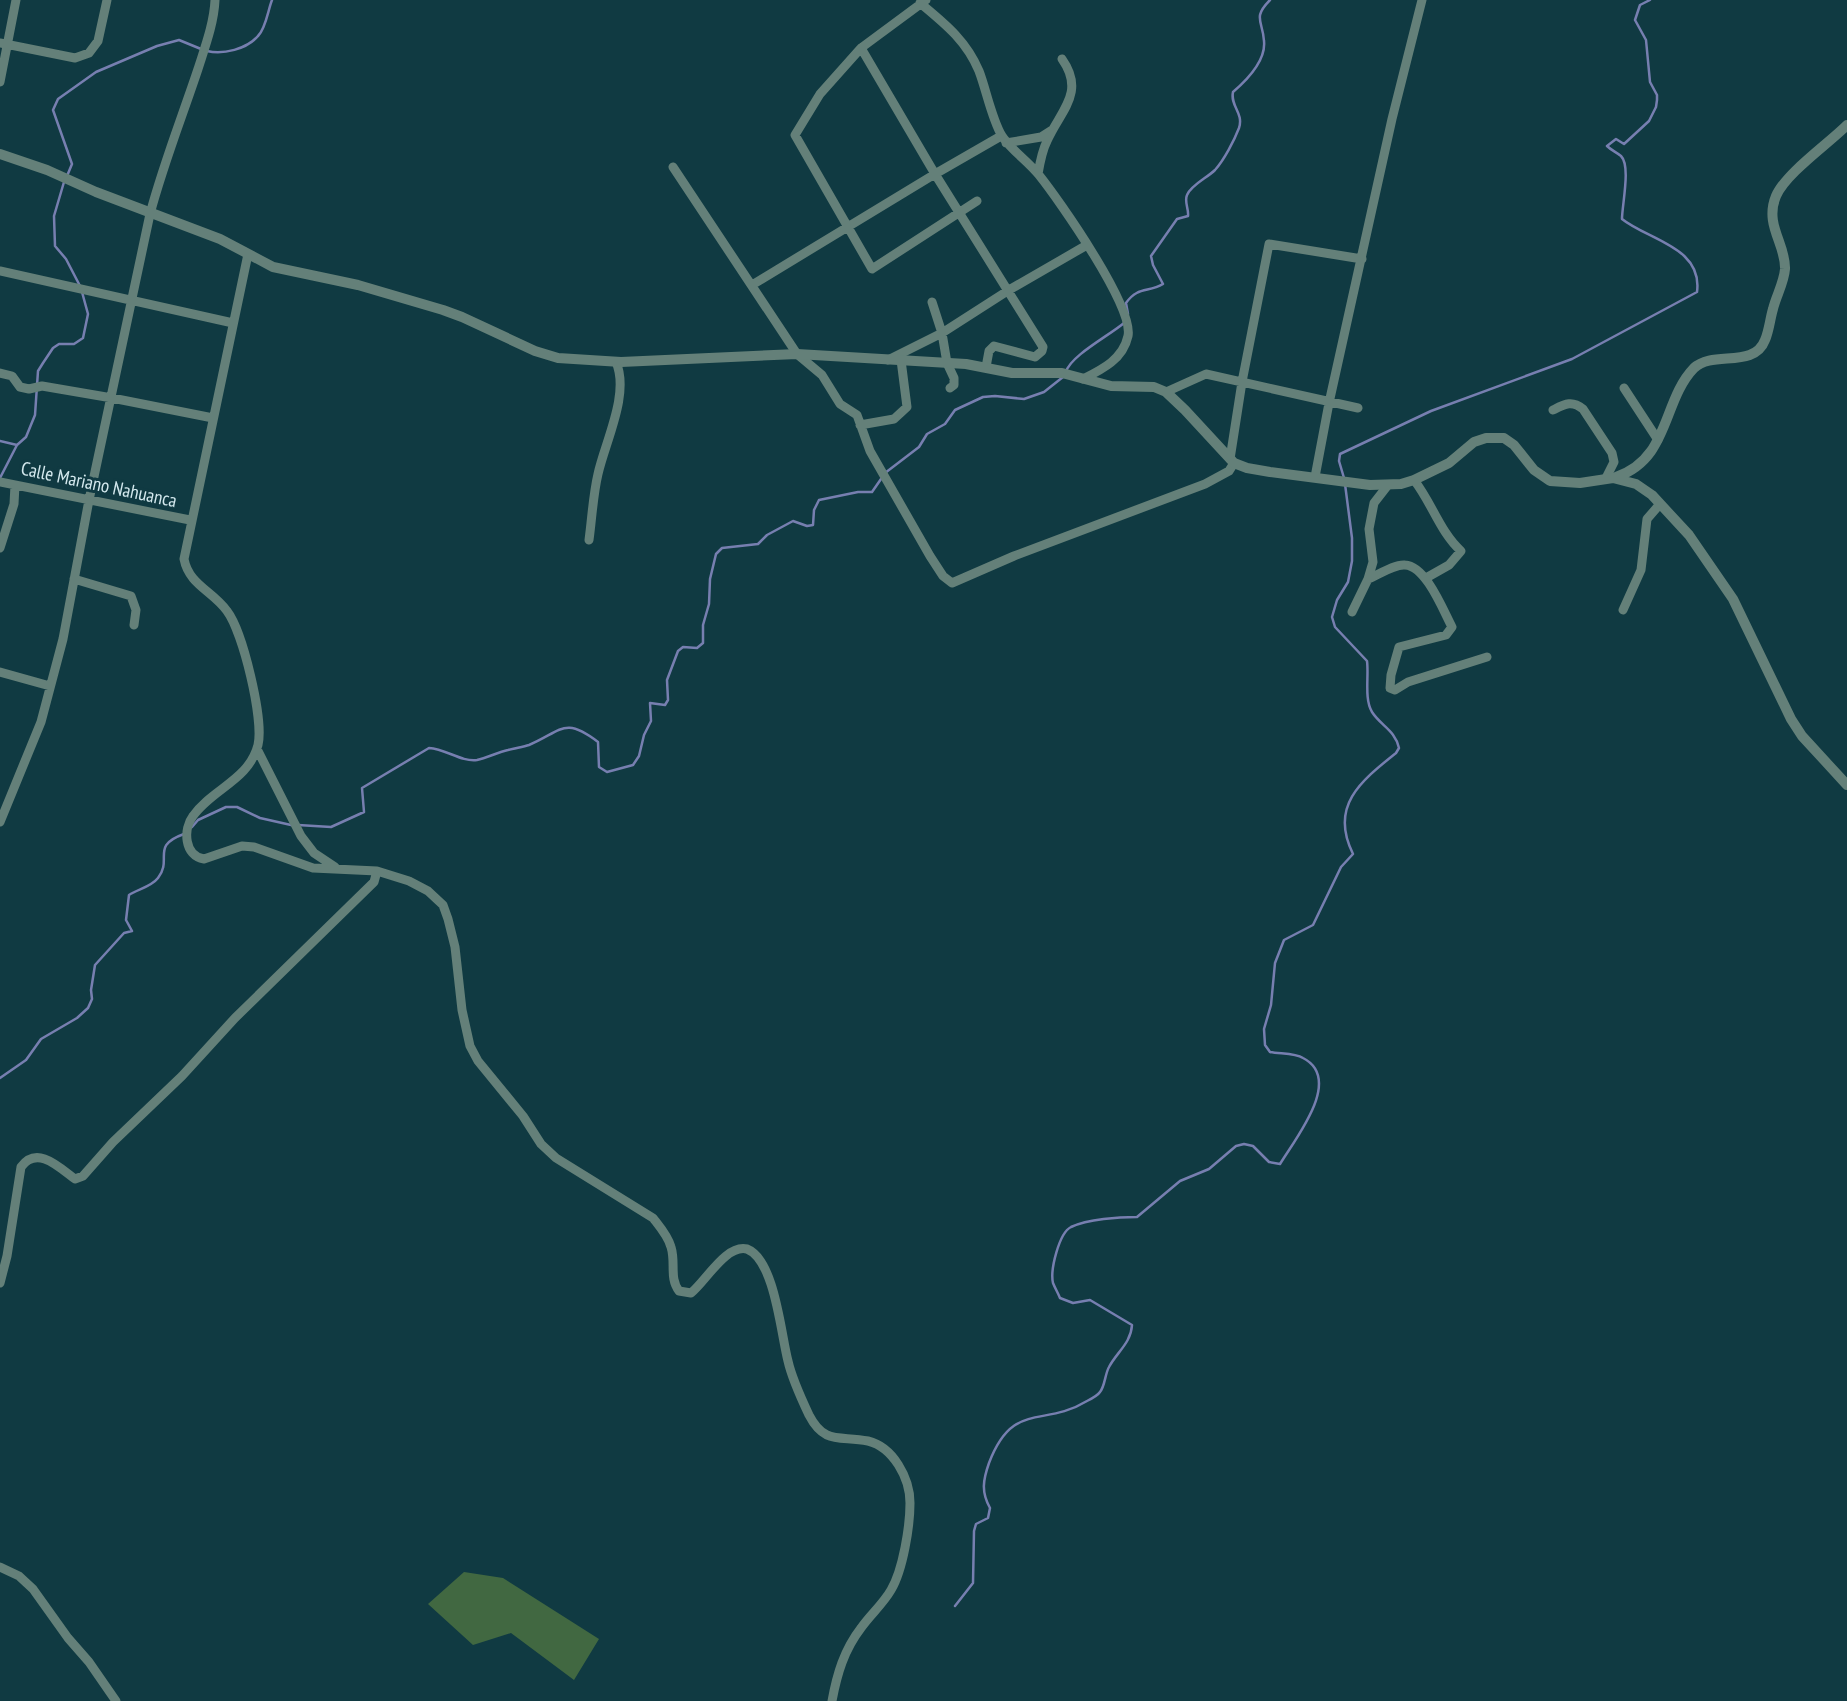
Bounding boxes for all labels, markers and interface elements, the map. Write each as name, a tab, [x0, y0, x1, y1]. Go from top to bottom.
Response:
street label: Calle Mariano Nahuanca	[19, 456, 179, 512]

